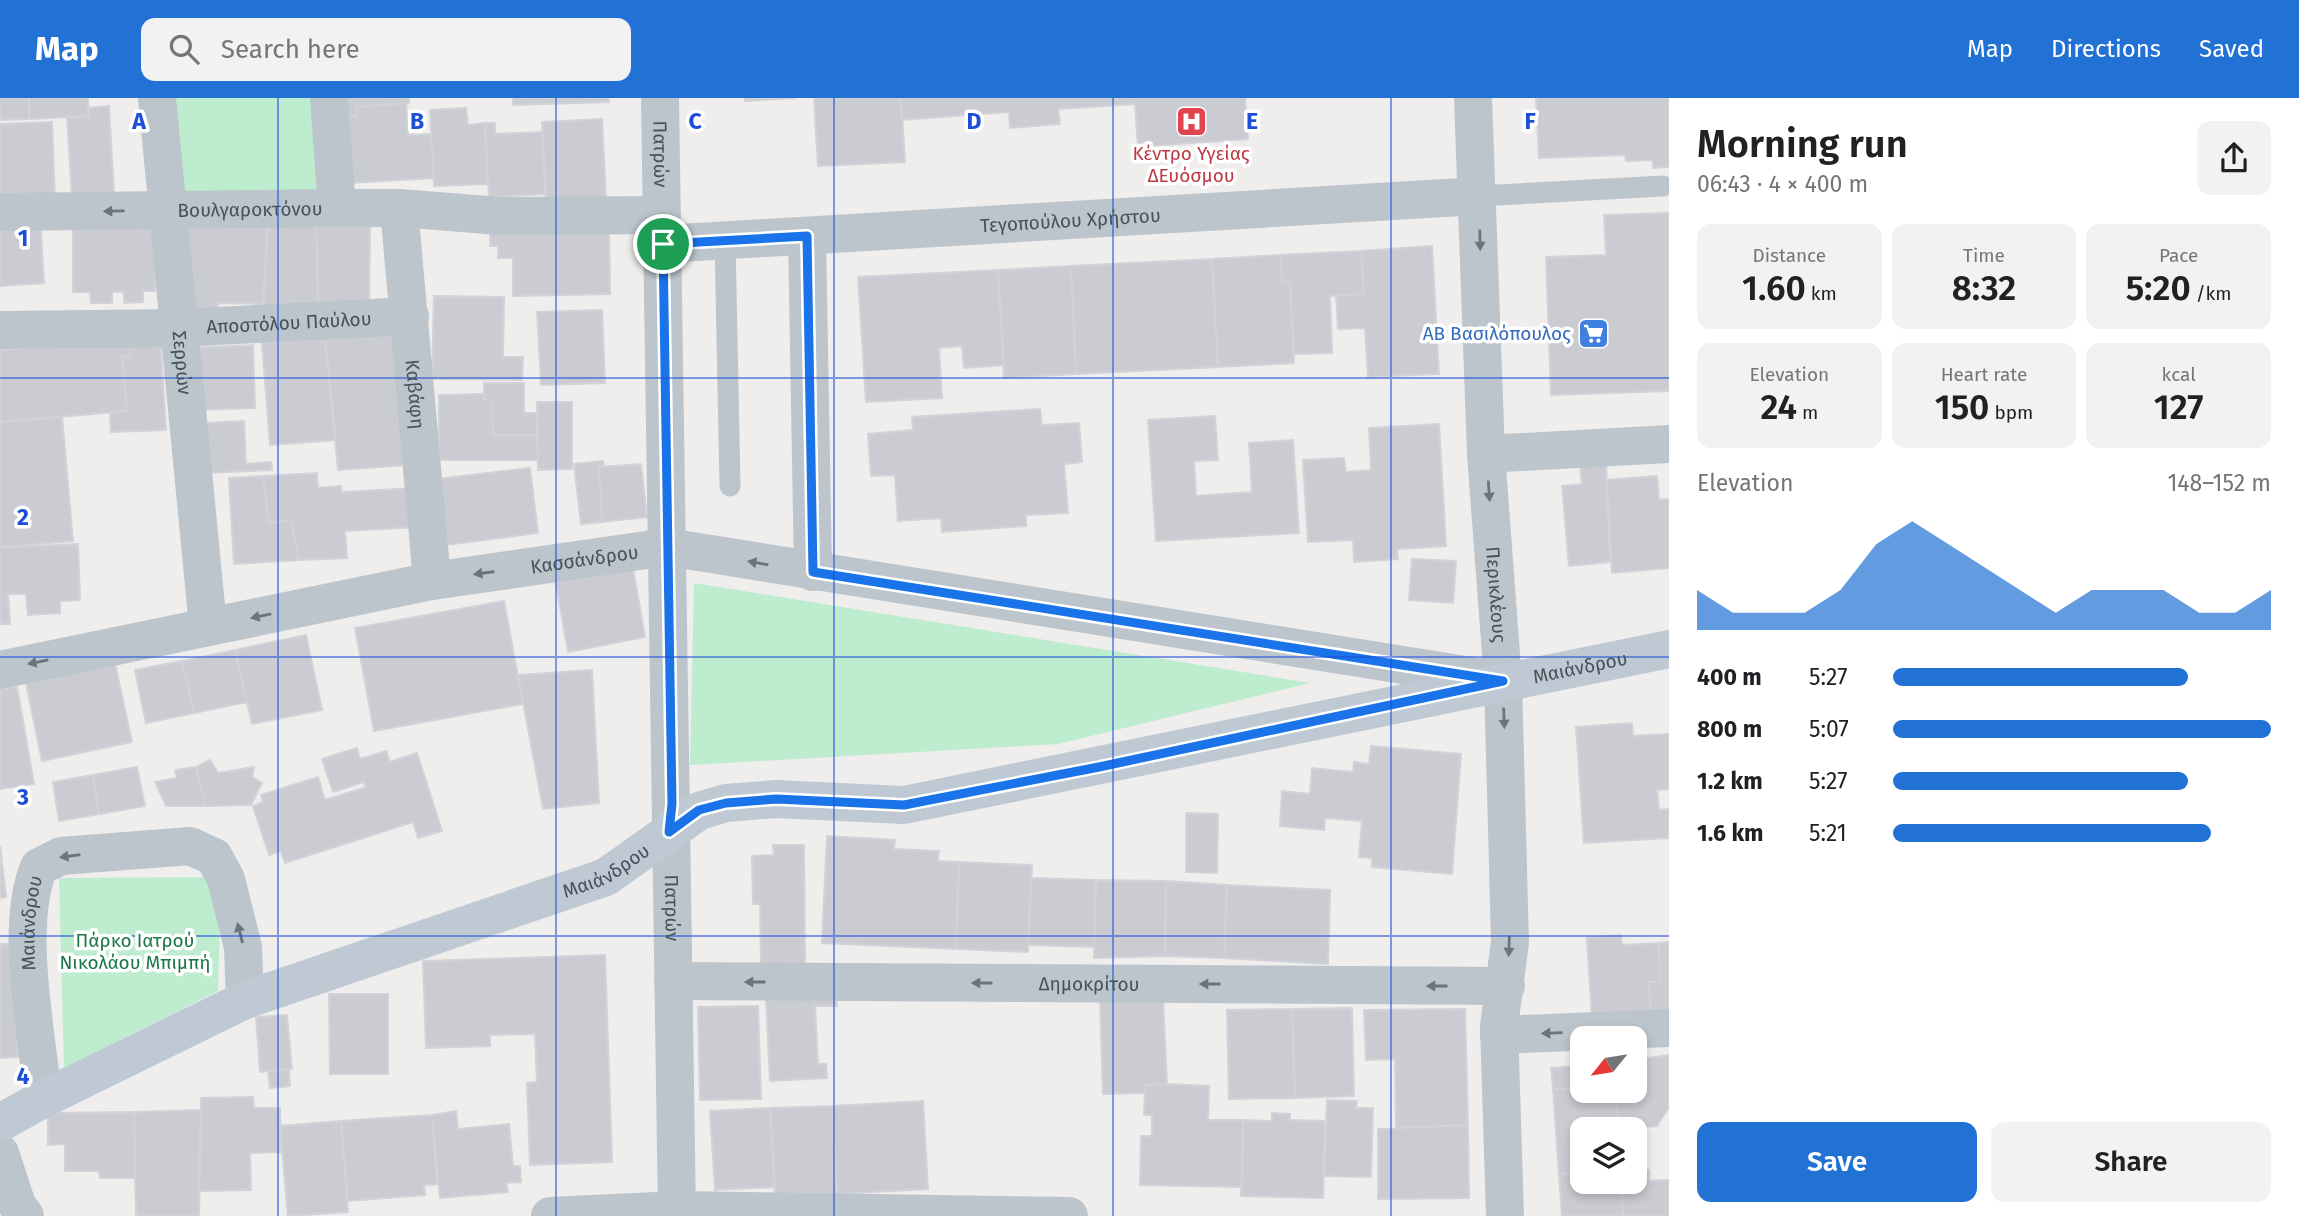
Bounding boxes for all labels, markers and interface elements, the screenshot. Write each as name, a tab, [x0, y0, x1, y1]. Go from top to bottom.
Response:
search box	[141, 18, 631, 81]
text: Map	[35, 29, 99, 69]
icon: search	[165, 30, 203, 68]
text: Search here	[221, 34, 360, 65]
text: Map	[1967, 35, 2013, 63]
text: Directions	[2051, 35, 2161, 63]
text: Saved	[2199, 35, 2264, 63]
hospital icon: Κέντρο Υγείας ΔΕυόσμου	[1174, 105, 1208, 139]
text: A	[131, 107, 146, 135]
text: B	[410, 107, 424, 135]
text: C	[688, 107, 702, 135]
text: D	[967, 107, 982, 135]
text: E	[1246, 107, 1258, 135]
text: F	[1524, 107, 1536, 135]
street label: Πατρών	[648, 120, 672, 188]
text: Morning run	[1697, 121, 1908, 167]
button: share	[2197, 121, 2271, 195]
place label: Κέντρο Υγείας ΔΕυόσμου	[1132, 142, 1250, 187]
text: 06:43 · 4 × 400 m	[1697, 170, 1868, 198]
street label: Βουλγαροκτόνου	[177, 197, 323, 222]
street label: Τεγοπούλου Χρήστου	[979, 204, 1161, 237]
one-way arrow	[103, 205, 125, 217]
pin	[633, 214, 693, 274]
text: 1	[18, 224, 28, 252]
icon: arrive	[644, 225, 682, 263]
one-way arrow	[1474, 229, 1485, 251]
text: Distance	[1752, 244, 1826, 267]
text: Time	[1963, 244, 2005, 267]
text: Pace	[2159, 244, 2198, 267]
text: 1.60	[1742, 267, 1806, 309]
text: 8:32	[1952, 267, 2016, 309]
text: 5:20	[2126, 267, 2191, 309]
text: km	[1806, 282, 1837, 305]
text: /km	[2191, 282, 2232, 305]
street label: Αποστόλου Παύλου	[206, 307, 372, 339]
supermarket icon: ΑΒ Βασιλόπουλος	[1577, 316, 1611, 350]
place label: ΑΒ Βασιλόπουλος	[1423, 322, 1571, 345]
street label: Σερρών	[167, 330, 197, 396]
street label: Καβάφη	[400, 359, 430, 430]
text: Elevation	[1750, 363, 1829, 386]
text: Heart rate	[1941, 363, 2027, 386]
text: kcal	[2162, 363, 2196, 386]
text: 24	[1760, 386, 1797, 428]
text: 150	[1935, 386, 1989, 428]
text: 127	[2154, 386, 2204, 428]
text: m	[1797, 401, 1818, 424]
text: bpm	[1989, 401, 2033, 424]
text: Elevation	[1697, 469, 1793, 497]
text: 148–152 m	[2167, 469, 2271, 497]
one-way arrow	[1484, 481, 1495, 503]
text: 2	[17, 503, 29, 531]
street label: Κασσάνδρου	[529, 540, 640, 579]
street label: Περικλέους	[1481, 545, 1511, 644]
one-way arrow	[747, 557, 769, 568]
one-way arrow	[473, 568, 495, 579]
one-way arrow	[250, 611, 272, 622]
street label: Μαιάνδρου	[1531, 647, 1629, 688]
one-way arrow	[27, 657, 49, 668]
text: 400 m	[1697, 663, 1762, 691]
text: 5:27	[1809, 663, 1847, 691]
one-way arrow	[1498, 708, 1509, 730]
text: 800 m	[1697, 715, 1762, 743]
text: 5:07	[1809, 715, 1849, 743]
text: 1.2 km	[1697, 767, 1763, 795]
text: 5:27	[1809, 767, 1847, 795]
text: 3	[16, 783, 29, 811]
text: 1.6 km	[1697, 819, 1764, 847]
text: 5:21	[1809, 819, 1847, 847]
street label: Μαιάνδρου	[559, 839, 654, 903]
one-way arrow	[59, 851, 81, 862]
street label: Μαιάνδρου	[17, 873, 47, 971]
street label: Πατρών	[660, 874, 684, 942]
one-way arrow	[234, 922, 245, 944]
park label: Πάρκο Ιατρού Νικολάου Μπιμπή	[59, 929, 211, 974]
one-way arrow	[1503, 935, 1514, 957]
street label: Δημοκρίτου	[1038, 972, 1140, 996]
one-way arrow	[744, 976, 766, 987]
one-way arrow	[971, 977, 993, 989]
one-way arrow	[1199, 978, 1221, 990]
one-way arrow	[1426, 980, 1448, 992]
north arrow	[1570, 1026, 1647, 1102]
map controls	[1570, 1026, 1647, 1194]
one-way arrow	[1541, 1027, 1563, 1038]
text: 4	[17, 1062, 30, 1090]
button: layers	[1570, 1117, 1647, 1194]
button: Save	[1697, 1122, 1977, 1202]
button: Share	[1991, 1122, 2271, 1202]

